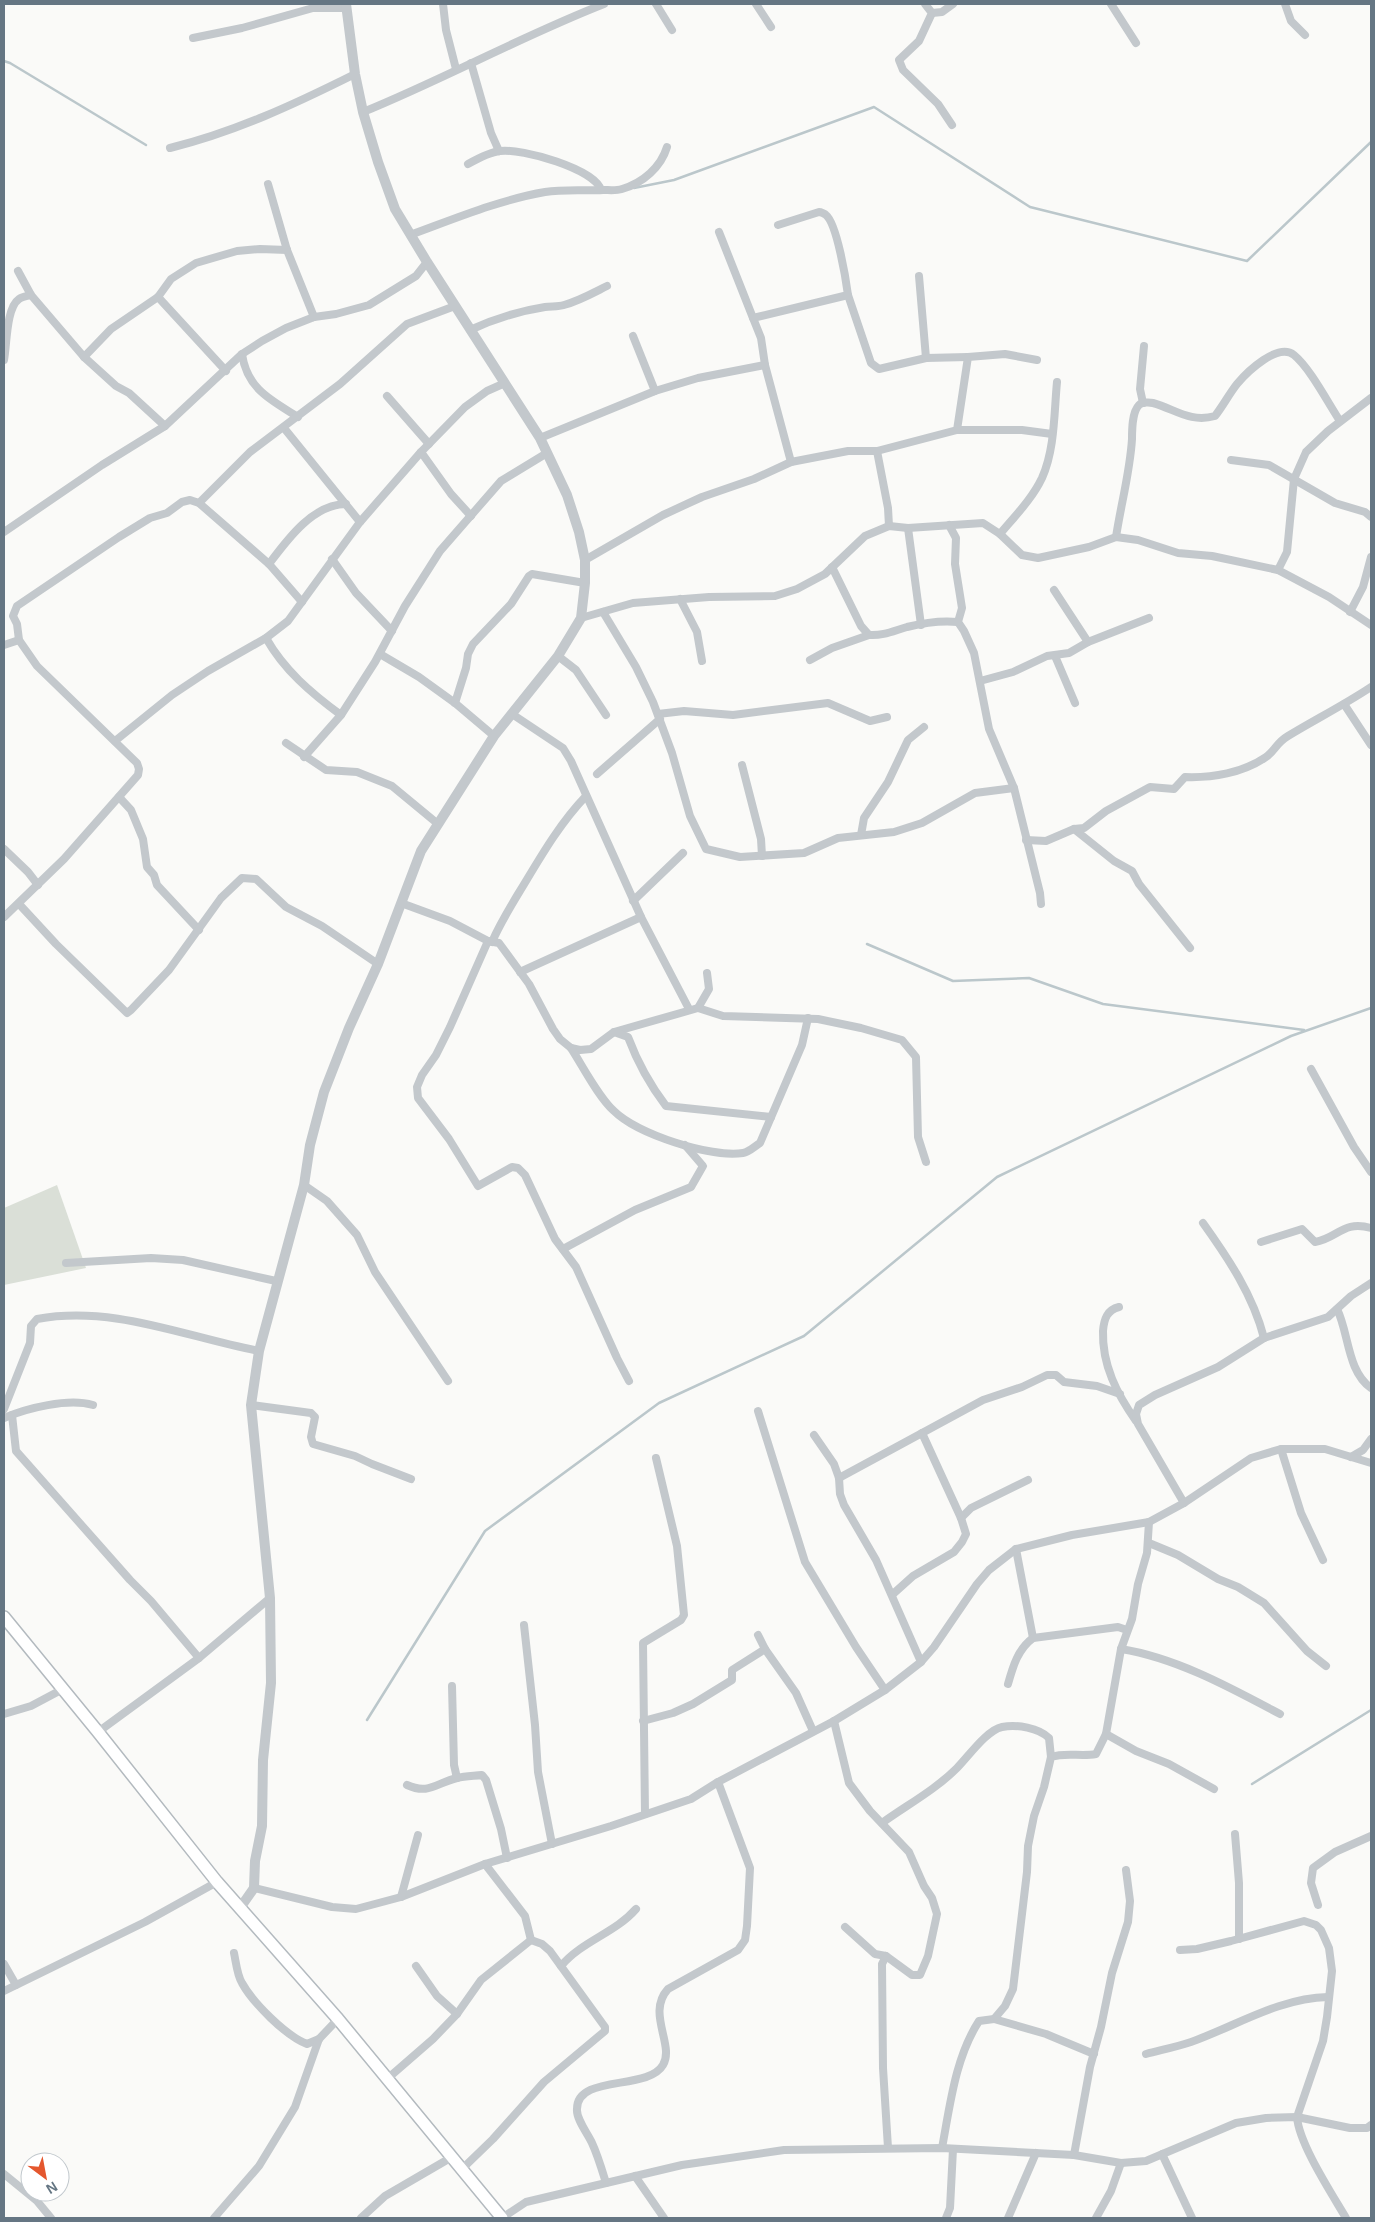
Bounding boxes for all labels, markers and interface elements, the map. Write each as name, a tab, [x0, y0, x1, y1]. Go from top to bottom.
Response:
north arrow	[20, 2152, 70, 2202]
text: N	[43, 2179, 60, 2197]

